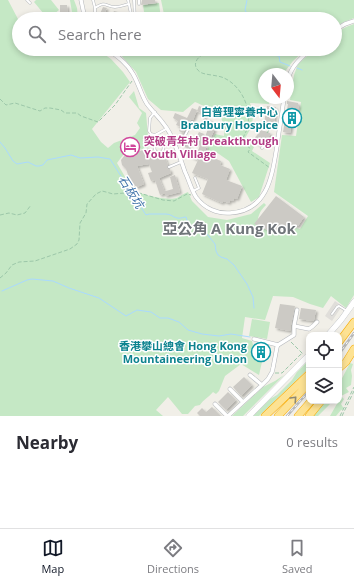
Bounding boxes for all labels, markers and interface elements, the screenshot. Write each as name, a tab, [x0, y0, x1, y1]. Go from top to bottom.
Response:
search box	[12, 12, 342, 56]
icon: search	[26, 23, 48, 45]
text: Search here	[58, 24, 142, 44]
north arrow	[258, 68, 294, 104]
place label: 白普理寧養中心 Bradbury Hospice	[181, 104, 278, 132]
building icon: 白普理寧養中心 Bradbury Hospice	[281, 107, 303, 129]
place label: 突破青年村 Breakthrough Youth Village	[144, 133, 279, 161]
hotel icon: 突破青年村 Breakthrough Youth Village	[119, 136, 141, 158]
water label: 石板坑	[115, 172, 149, 213]
district label: 亞公角 A Kung Kok	[162, 218, 297, 238]
map controls	[306, 332, 342, 404]
button: locate	[306, 332, 342, 368]
place label: 香港攀山總會 Hong Kong Mountaineering Union	[119, 338, 248, 366]
building icon: 香港攀山總會 Hong Kong Mountaineering Union	[250, 341, 272, 363]
button: layers	[306, 368, 342, 404]
one-way arrow	[289, 397, 296, 404]
text: Nearby	[16, 431, 78, 454]
text: 0 results	[286, 433, 338, 451]
tab: Map	[41, 537, 64, 576]
tab: Directions	[147, 537, 199, 576]
tab: Saved	[282, 537, 313, 576]

